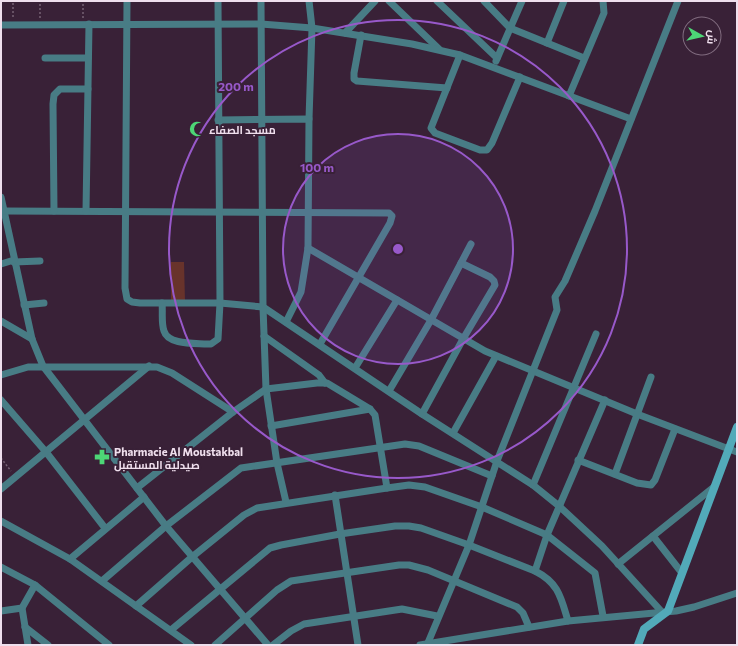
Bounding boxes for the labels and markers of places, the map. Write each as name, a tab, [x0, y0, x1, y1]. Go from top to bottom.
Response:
mosque icon: مسجد الصفاء	[188, 120, 206, 138]
place label: مسجد الصفاء	[209, 123, 276, 137]
centre of rings	[391, 242, 405, 256]
place label: Pharmacie Al Moustakbal صيدلية المستقبل	[114, 445, 243, 472]
pharmacy icon: Pharmacie Al Moustakbal صيدلية المستقبل	[93, 448, 111, 466]

